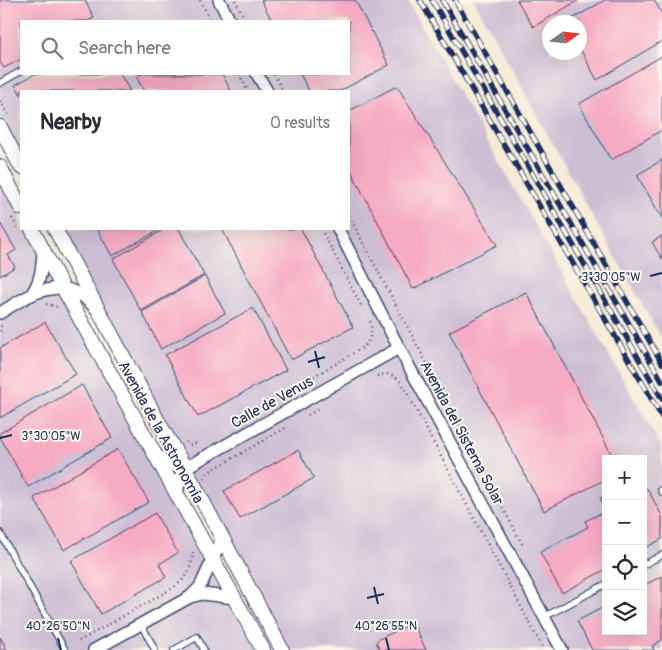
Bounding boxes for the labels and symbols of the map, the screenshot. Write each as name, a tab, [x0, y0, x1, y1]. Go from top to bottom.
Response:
north arrow	[542, 15, 587, 60]
text: 3°30'05"W	[581, 270, 641, 285]
street label: Avenida de la Astronomía	[114, 358, 208, 507]
street label: Avenida del Sistema Solar	[415, 358, 508, 509]
street label: Calle de Venus	[228, 372, 317, 433]
text: 3°30'05"W	[21, 429, 81, 444]
text: 40°26'50"N	[26, 619, 90, 634]
text: 40°26'55"N	[355, 619, 417, 634]

